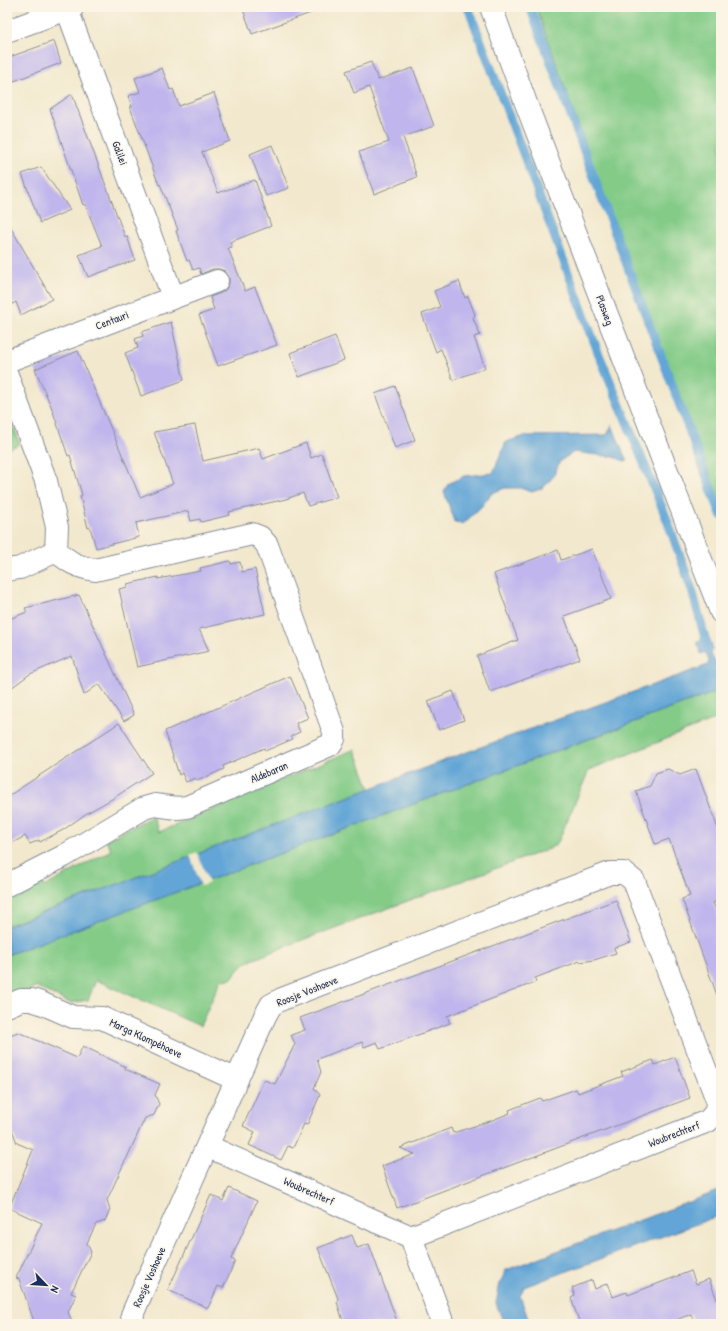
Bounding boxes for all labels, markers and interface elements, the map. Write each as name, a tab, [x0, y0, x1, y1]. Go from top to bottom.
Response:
street label: Galilei	[109, 139, 131, 167]
street label: Plasweg	[593, 293, 617, 327]
street label: Centauri	[93, 307, 131, 333]
street label: Aldebaran	[248, 758, 290, 786]
street label: Roosje Voshoeve	[274, 972, 340, 1010]
street label: Marga Klompéhoeve	[107, 1015, 185, 1061]
street label: Woubrechterf	[646, 1118, 702, 1150]
street label: Woubrechterf	[281, 1174, 337, 1208]
street label: Roosje Voshoeve	[129, 1244, 169, 1309]
north arrow	[26, 1265, 66, 1305]
text: N	[47, 1284, 63, 1295]

